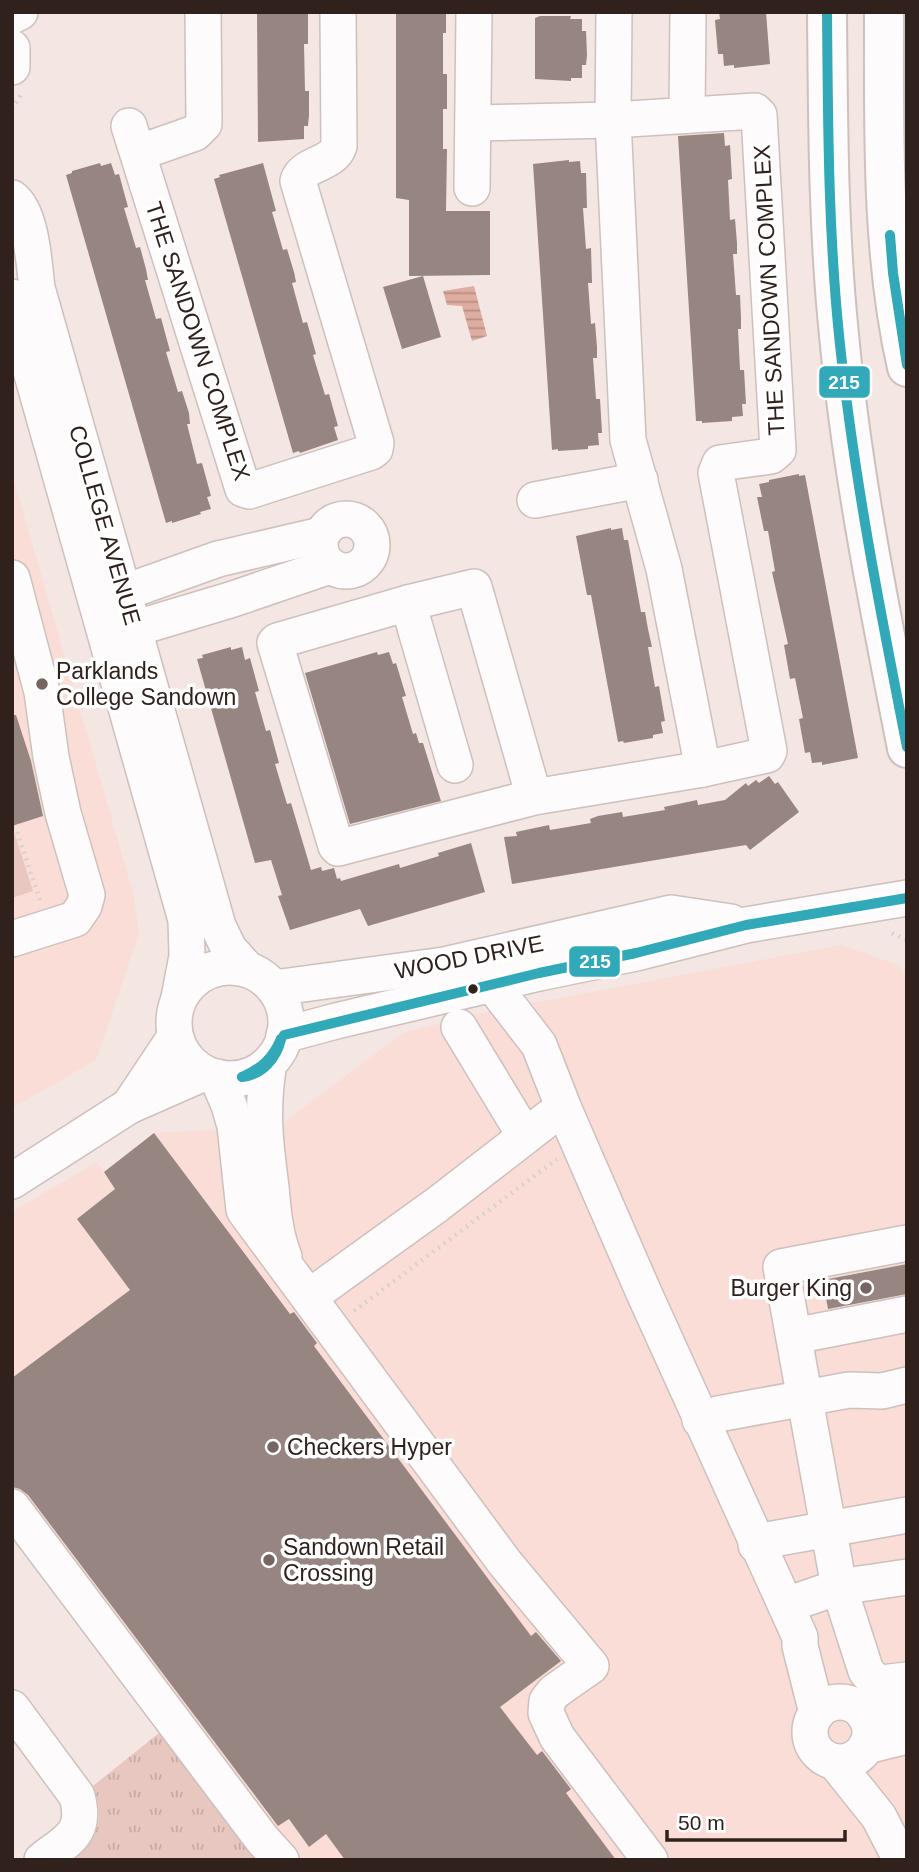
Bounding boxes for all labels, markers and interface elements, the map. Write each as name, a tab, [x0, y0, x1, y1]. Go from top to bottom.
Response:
street label: THE SANDOWN COMPLEX	[748, 144, 790, 436]
street label: THE SANDOWN COMPLEX	[141, 198, 255, 484]
line badge: 215	[818, 365, 871, 399]
text: 215	[828, 372, 860, 393]
street label: COLLEGE AVENUE	[64, 422, 146, 628]
place label: Parklands College Sandown	[56, 658, 236, 710]
marker: Parklands College Sandown	[34, 676, 50, 692]
street label: WOOD DRIVE	[393, 930, 545, 984]
line badge: 215	[568, 945, 621, 978]
text: 215	[579, 951, 611, 972]
unlabelled marker	[466, 982, 480, 996]
place label: Burger King	[731, 1275, 852, 1301]
marker: Burger King	[858, 1280, 874, 1296]
place label: Checkers Hyper	[287, 1434, 452, 1460]
marker: Checkers Hyper	[265, 1439, 281, 1455]
place label: Sandown Retail Crossing	[283, 1534, 444, 1586]
marker: Sandown Retail Crossing	[261, 1552, 277, 1568]
scale bar	[667, 1798, 846, 1842]
text: 50 m	[678, 1811, 725, 1834]

